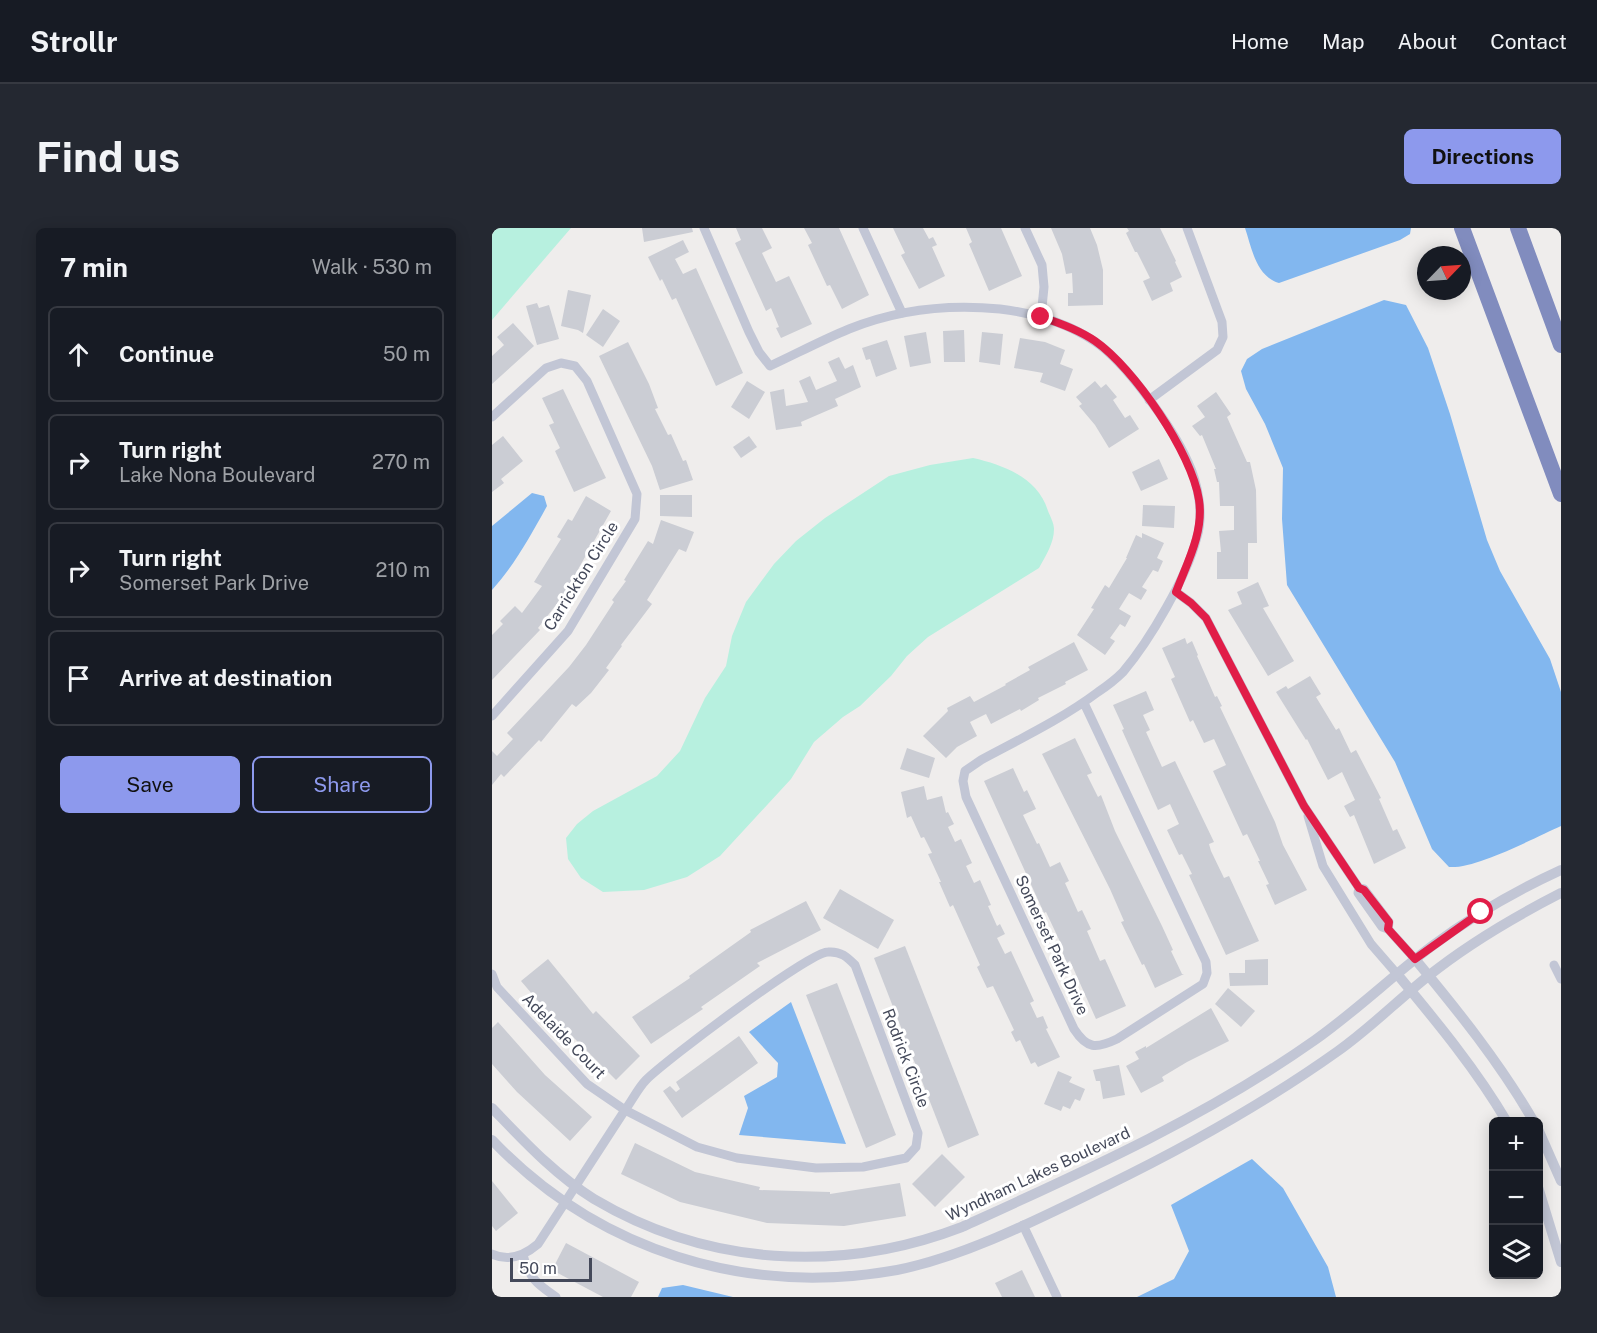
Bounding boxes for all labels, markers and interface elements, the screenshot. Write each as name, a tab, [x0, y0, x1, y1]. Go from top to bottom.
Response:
text: Strollr	[30, 25, 118, 58]
text: Home	[1231, 29, 1289, 54]
text: Map	[1322, 29, 1365, 54]
text: About	[1398, 29, 1457, 54]
text: Contact	[1490, 29, 1567, 54]
button: Directions	[1404, 129, 1561, 184]
text: Find us	[36, 132, 180, 181]
north arrow	[1417, 246, 1471, 300]
text: 7 min	[60, 252, 128, 283]
text: Walk · 530 m	[312, 255, 432, 279]
route end	[1027, 303, 1053, 329]
icon: ahead	[62, 338, 95, 371]
text: Continue	[119, 341, 214, 367]
text: 50 m	[383, 342, 430, 366]
text: Turn right	[119, 437, 222, 463]
icon: right	[62, 446, 95, 479]
text: 270 m	[372, 450, 430, 474]
text: Lake Nona Boulevard	[119, 463, 315, 487]
street label: Carrickton Circle	[540, 518, 622, 634]
text: Turn right	[119, 545, 222, 571]
icon: right	[62, 554, 95, 587]
text: 210 m	[376, 558, 430, 582]
text: Somerset Park Drive	[119, 571, 309, 595]
icon: arrive	[62, 662, 95, 695]
text: Arrive at destination	[119, 665, 332, 691]
button: Save	[60, 756, 240, 813]
button: Share	[252, 756, 432, 813]
street label: Somerset Park Drive	[1011, 872, 1093, 1018]
route start	[1467, 898, 1493, 924]
street label: Adelaide Court	[518, 989, 610, 1083]
street label: Rodrick Circle	[878, 1006, 934, 1110]
map controls	[1489, 1117, 1543, 1279]
button: +	[1489, 1117, 1543, 1171]
street label: Wyndham Lakes Boulevard	[943, 1123, 1133, 1225]
button: −	[1489, 1171, 1543, 1225]
button: layers	[1489, 1225, 1543, 1279]
scale bar	[510, 1255, 592, 1282]
text: 50 m	[519, 1259, 557, 1278]

